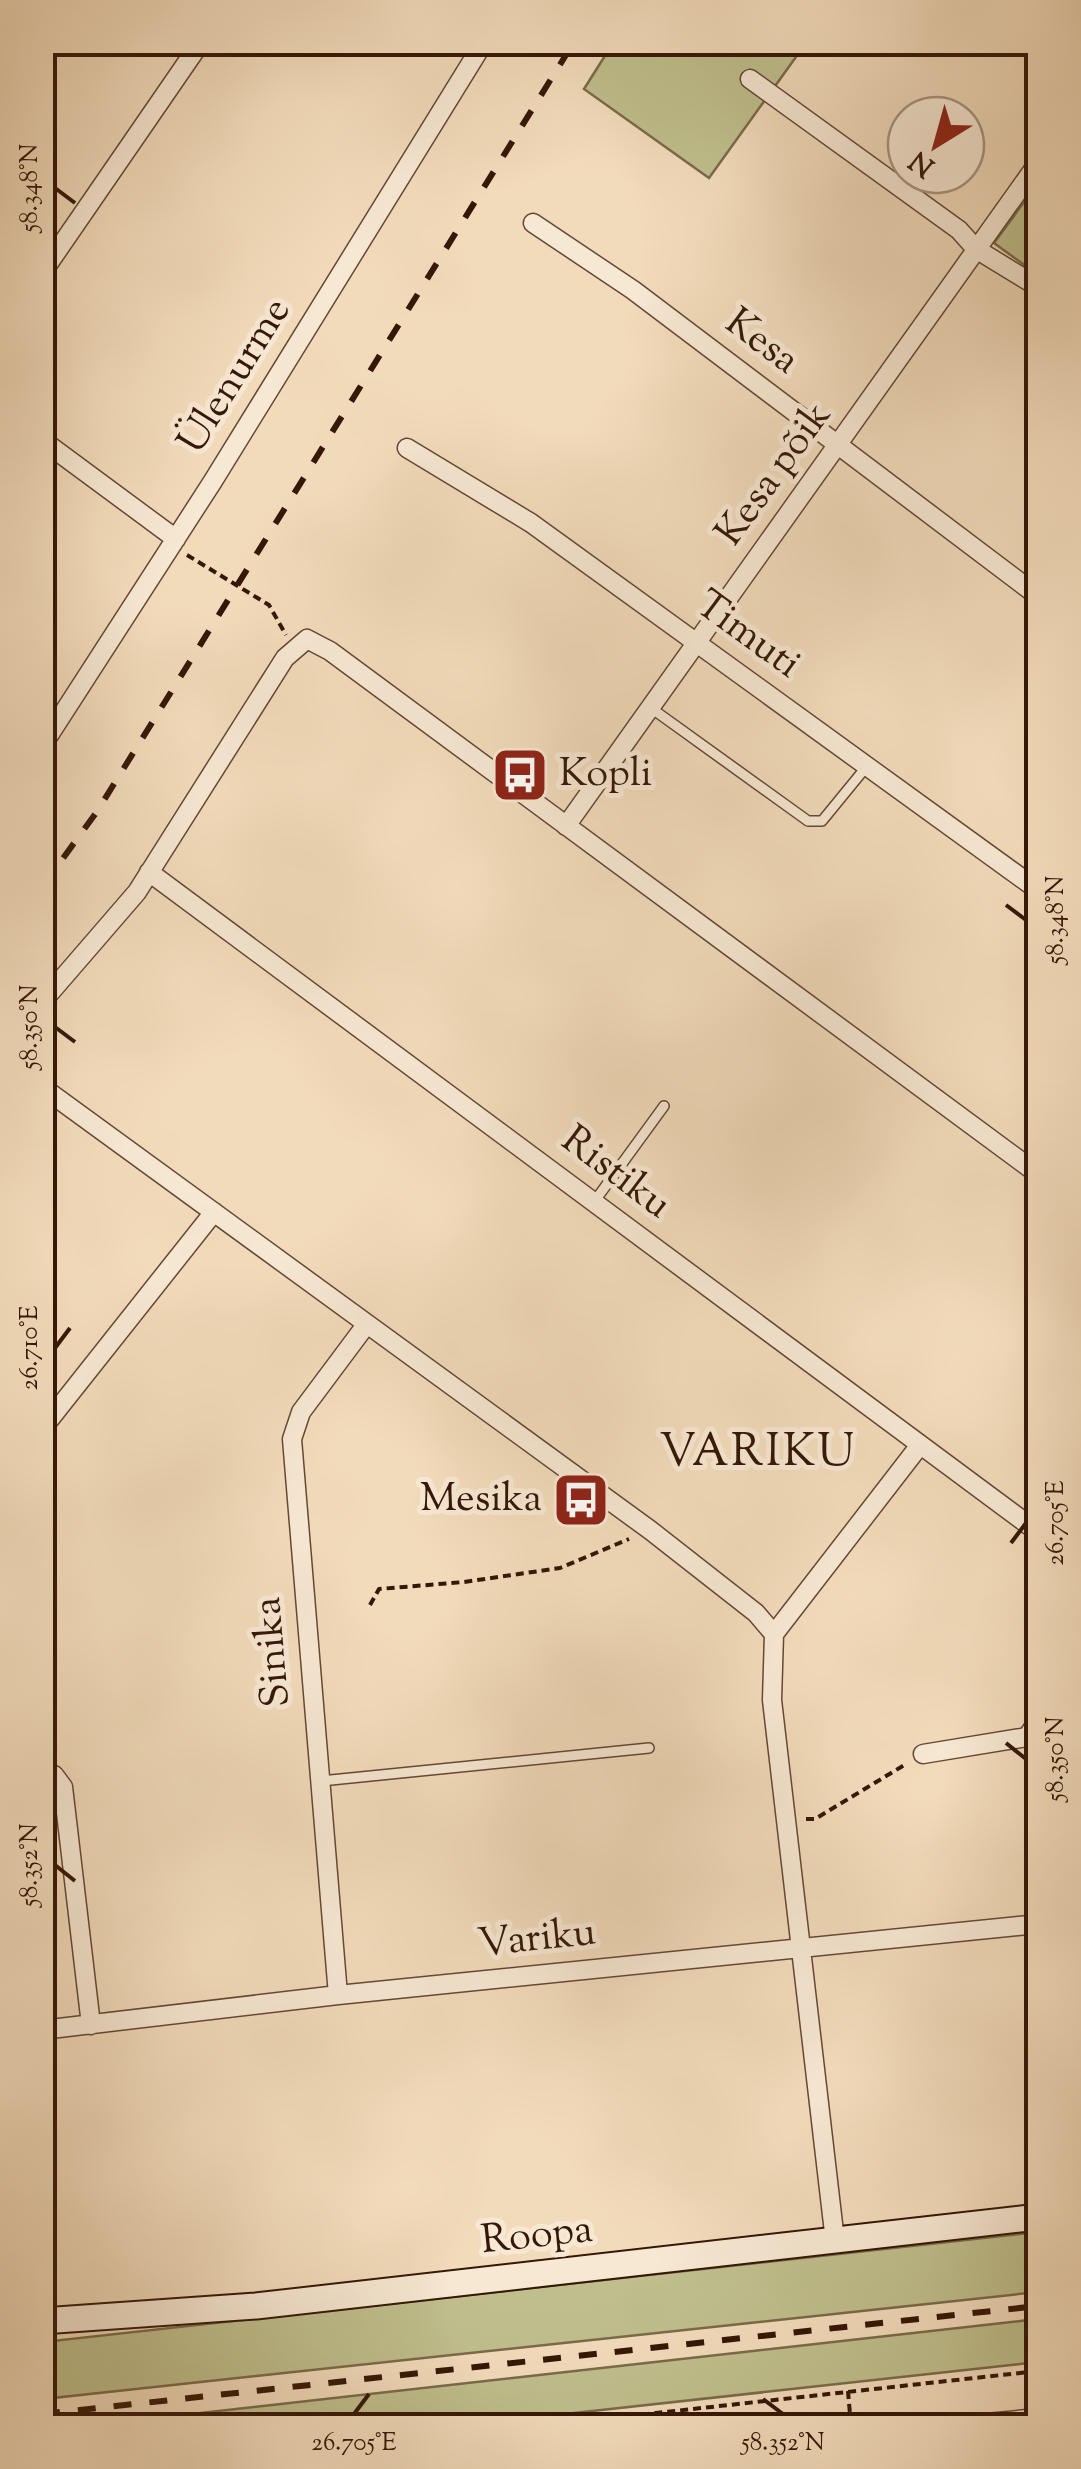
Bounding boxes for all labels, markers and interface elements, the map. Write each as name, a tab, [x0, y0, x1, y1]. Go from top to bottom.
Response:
north arrow	[886, 95, 986, 195]
text: N	[902, 140, 944, 185]
text: 58.348°N	[13, 144, 49, 234]
street label: Ülenurme	[166, 288, 306, 466]
street label: Kesa	[712, 296, 810, 390]
street label: Kesa põik	[703, 391, 847, 559]
street label: Timuti	[682, 578, 812, 694]
bus stop icon: Kopli	[490, 745, 550, 805]
place label: Kopli	[559, 747, 652, 804]
text: 58.348°N	[1039, 876, 1075, 966]
text: 58.350°N	[13, 985, 49, 1071]
street label: Ristiku	[548, 1114, 682, 1234]
text: 26.710°E	[13, 1305, 49, 1391]
district label: VARIKU	[660, 1422, 856, 1487]
bus stop icon: Mesika	[551, 1470, 611, 1530]
place label: Mesika	[420, 1472, 542, 1529]
text: 26.705°E	[1039, 1480, 1075, 1566]
street label: Sinika	[241, 1594, 307, 1710]
text: 58.350°N	[1039, 1717, 1075, 1803]
text: 58.352°N	[13, 1823, 49, 1909]
street label: Variku	[475, 1905, 599, 1975]
street label: Roopa	[479, 2203, 595, 2271]
text: 26.705°E	[311, 2426, 397, 2462]
text: 58.352°N	[739, 2426, 825, 2462]

